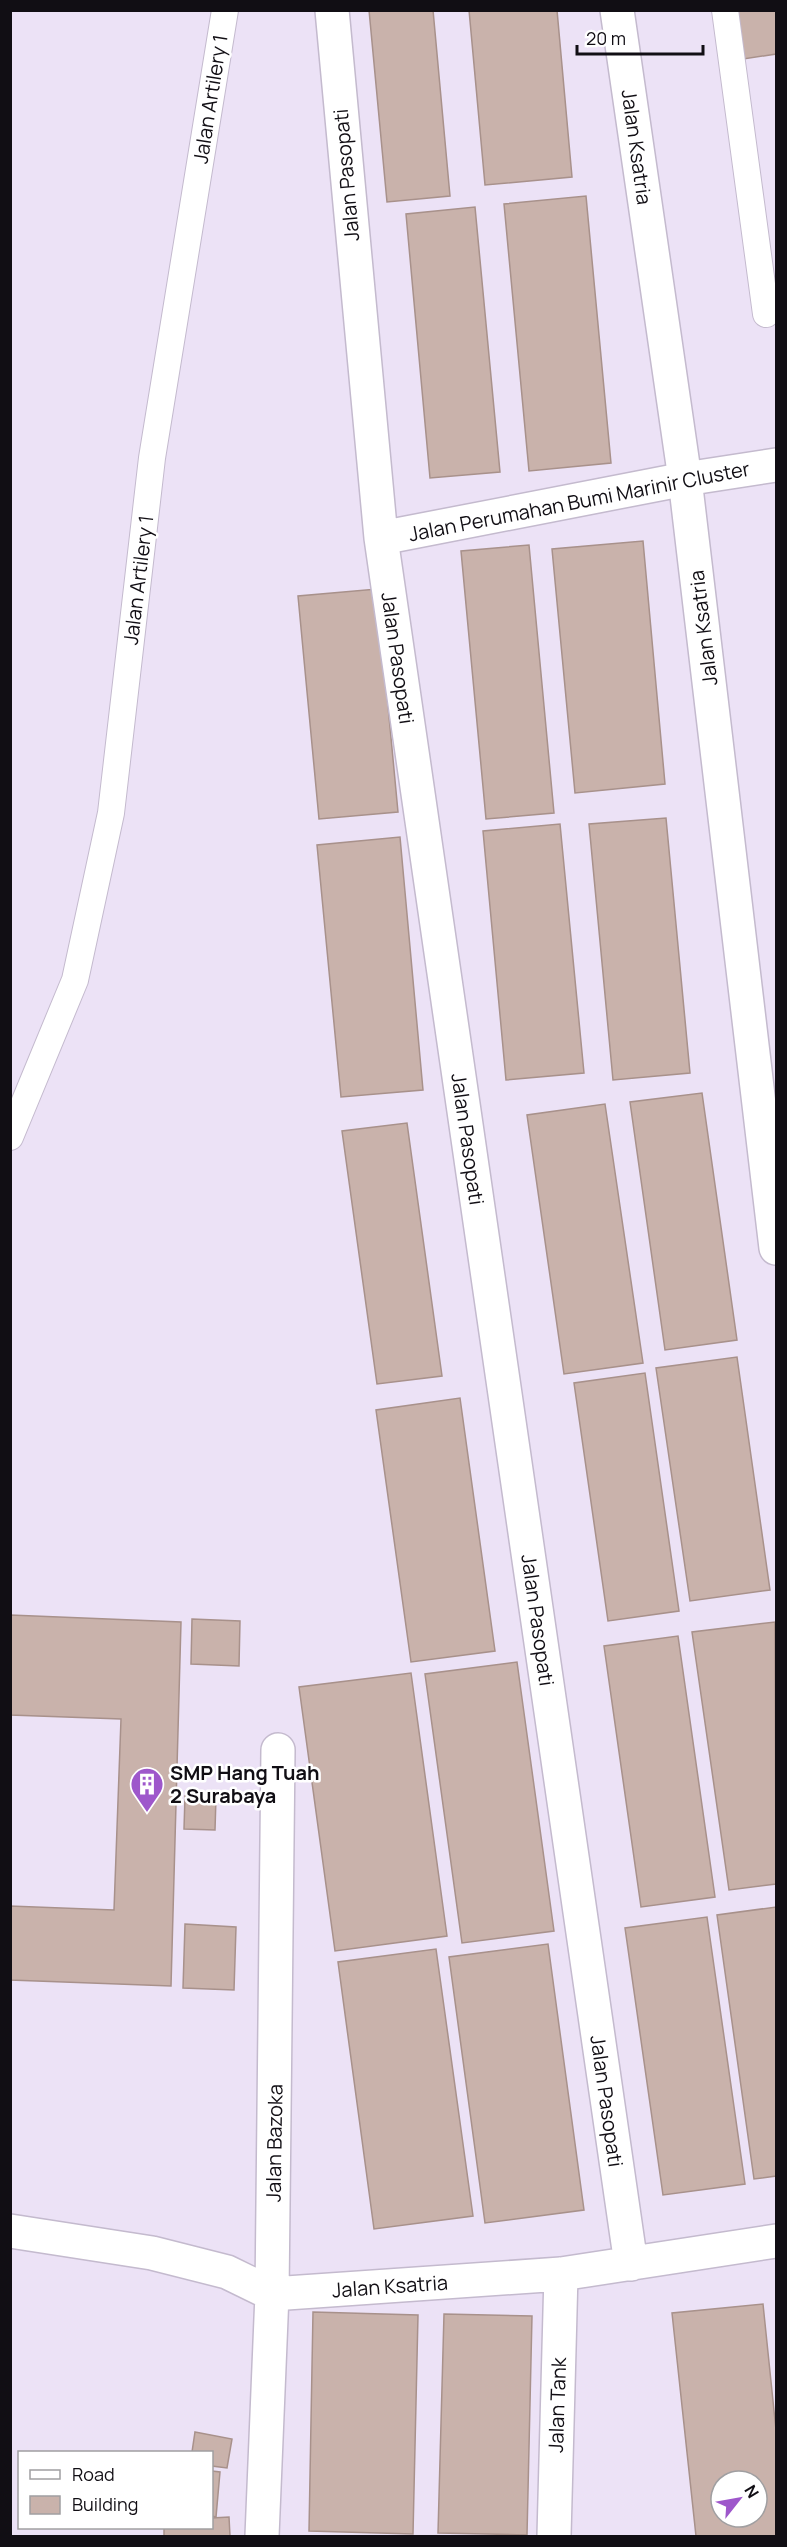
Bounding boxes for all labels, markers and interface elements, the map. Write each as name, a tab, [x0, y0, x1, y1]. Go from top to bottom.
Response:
scale bar	[577, 18, 703, 56]
text: 20 m	[586, 26, 626, 50]
street label: Jalan Artilery 1	[186, 32, 234, 166]
street label: Jalan Ksatria	[616, 88, 658, 206]
street label: Jalan Pasopati	[327, 108, 365, 242]
street label: Jalan Perumahan Bumi Marinir Cluster	[406, 455, 752, 547]
street label: Jalan Artilery 1	[117, 514, 159, 646]
street label: Jalan Ksatria	[683, 569, 723, 687]
street label: Jalan Pasopati	[375, 590, 421, 726]
street label: Jalan Pasopati	[445, 1071, 491, 1207]
street label: Jalan Pasopati	[515, 1552, 561, 1688]
place label: SMP Hang Tuah 2 Surabaya	[170, 1759, 319, 1809]
building icon: SMP Hang Tuah 2 Surabaya	[129, 1766, 165, 1813]
street label: Jalan Pasopati	[584, 2033, 630, 2169]
street label: Jalan Bazoka	[259, 2084, 289, 2202]
street label: Jalan Ksatria	[331, 2268, 449, 2304]
street label: Jalan Tank	[542, 2356, 572, 2453]
legend	[18, 2451, 213, 2529]
text: Road	[72, 2462, 115, 2486]
north arrow	[709, 2469, 769, 2529]
text: N	[739, 2481, 764, 2502]
text: Building	[72, 2492, 138, 2516]

